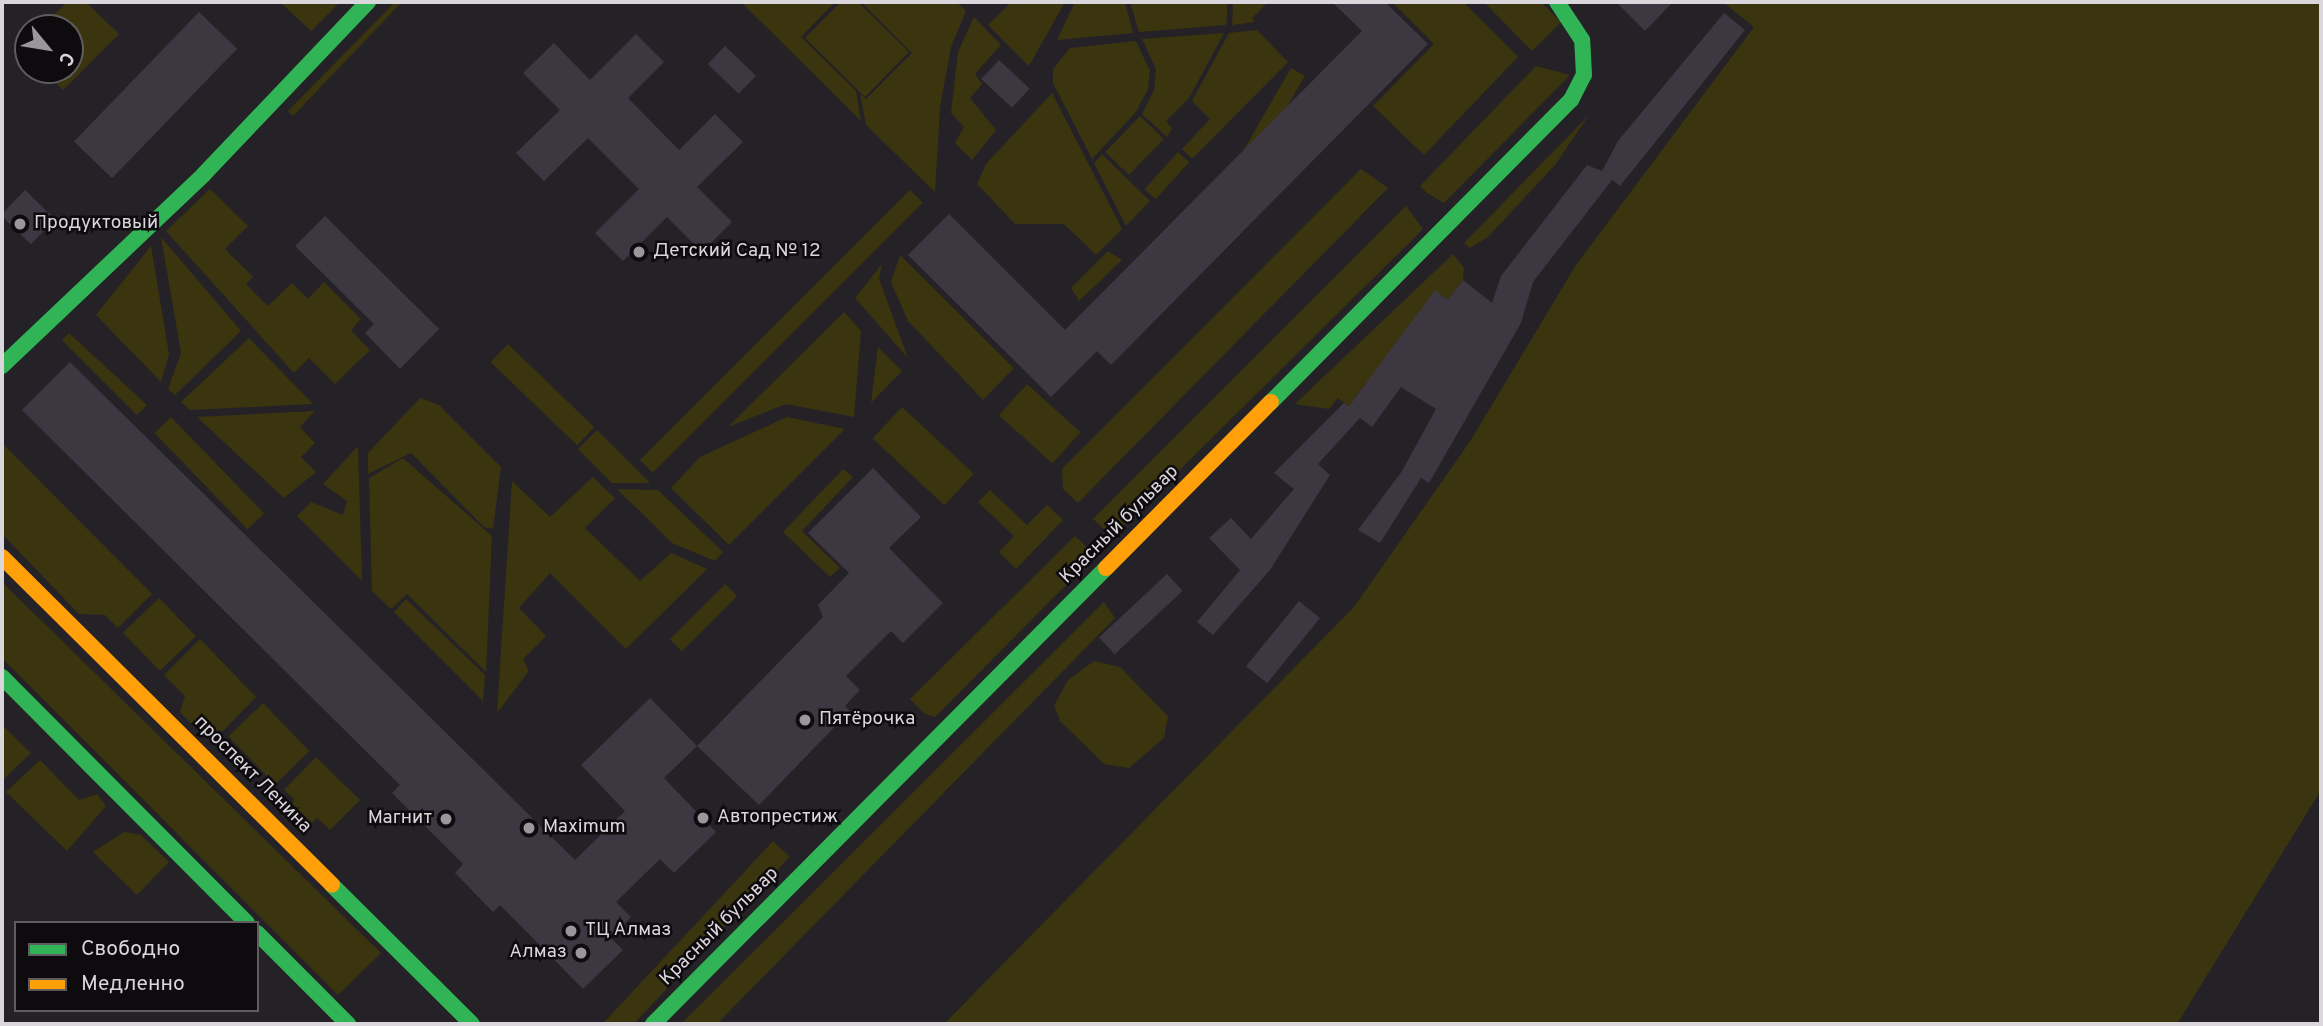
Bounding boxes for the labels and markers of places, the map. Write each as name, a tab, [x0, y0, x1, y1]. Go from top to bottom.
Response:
place label: Продуктовый	[34, 213, 158, 235]
marker: Продуктовый	[12, 216, 28, 232]
place label: Детский Сад № 12	[653, 241, 821, 263]
marker: Детский Сад № 12	[631, 244, 647, 260]
place label: Пятёрочка	[819, 709, 915, 731]
marker: Пятёрочка	[797, 712, 813, 728]
place label: Автопрестиж	[717, 807, 838, 829]
place label: Магнит	[368, 808, 432, 830]
marker: Автопрестиж	[695, 810, 711, 826]
marker: Магнит	[438, 811, 454, 827]
place label: Maximum	[543, 817, 626, 839]
marker: Maximum	[521, 820, 537, 836]
place label: ТЦ Алмаз	[585, 920, 672, 942]
marker: ТЦ Алмаз	[563, 923, 579, 939]
place label: Алмаз	[509, 942, 567, 964]
marker: Алмаз	[573, 945, 589, 961]

